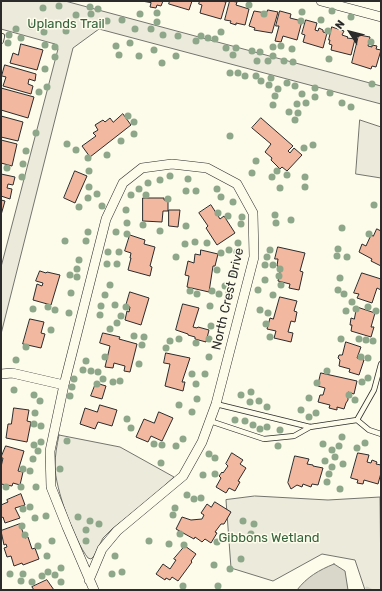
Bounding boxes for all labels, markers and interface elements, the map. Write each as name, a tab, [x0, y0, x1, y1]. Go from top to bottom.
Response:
north arrow	[330, 12, 370, 52]
park label: Uplands Trail	[27, 16, 105, 32]
text: N	[332, 18, 347, 32]
street label: North Crest Drive	[209, 246, 247, 352]
park label: Gibbons Wetland	[218, 530, 320, 546]

